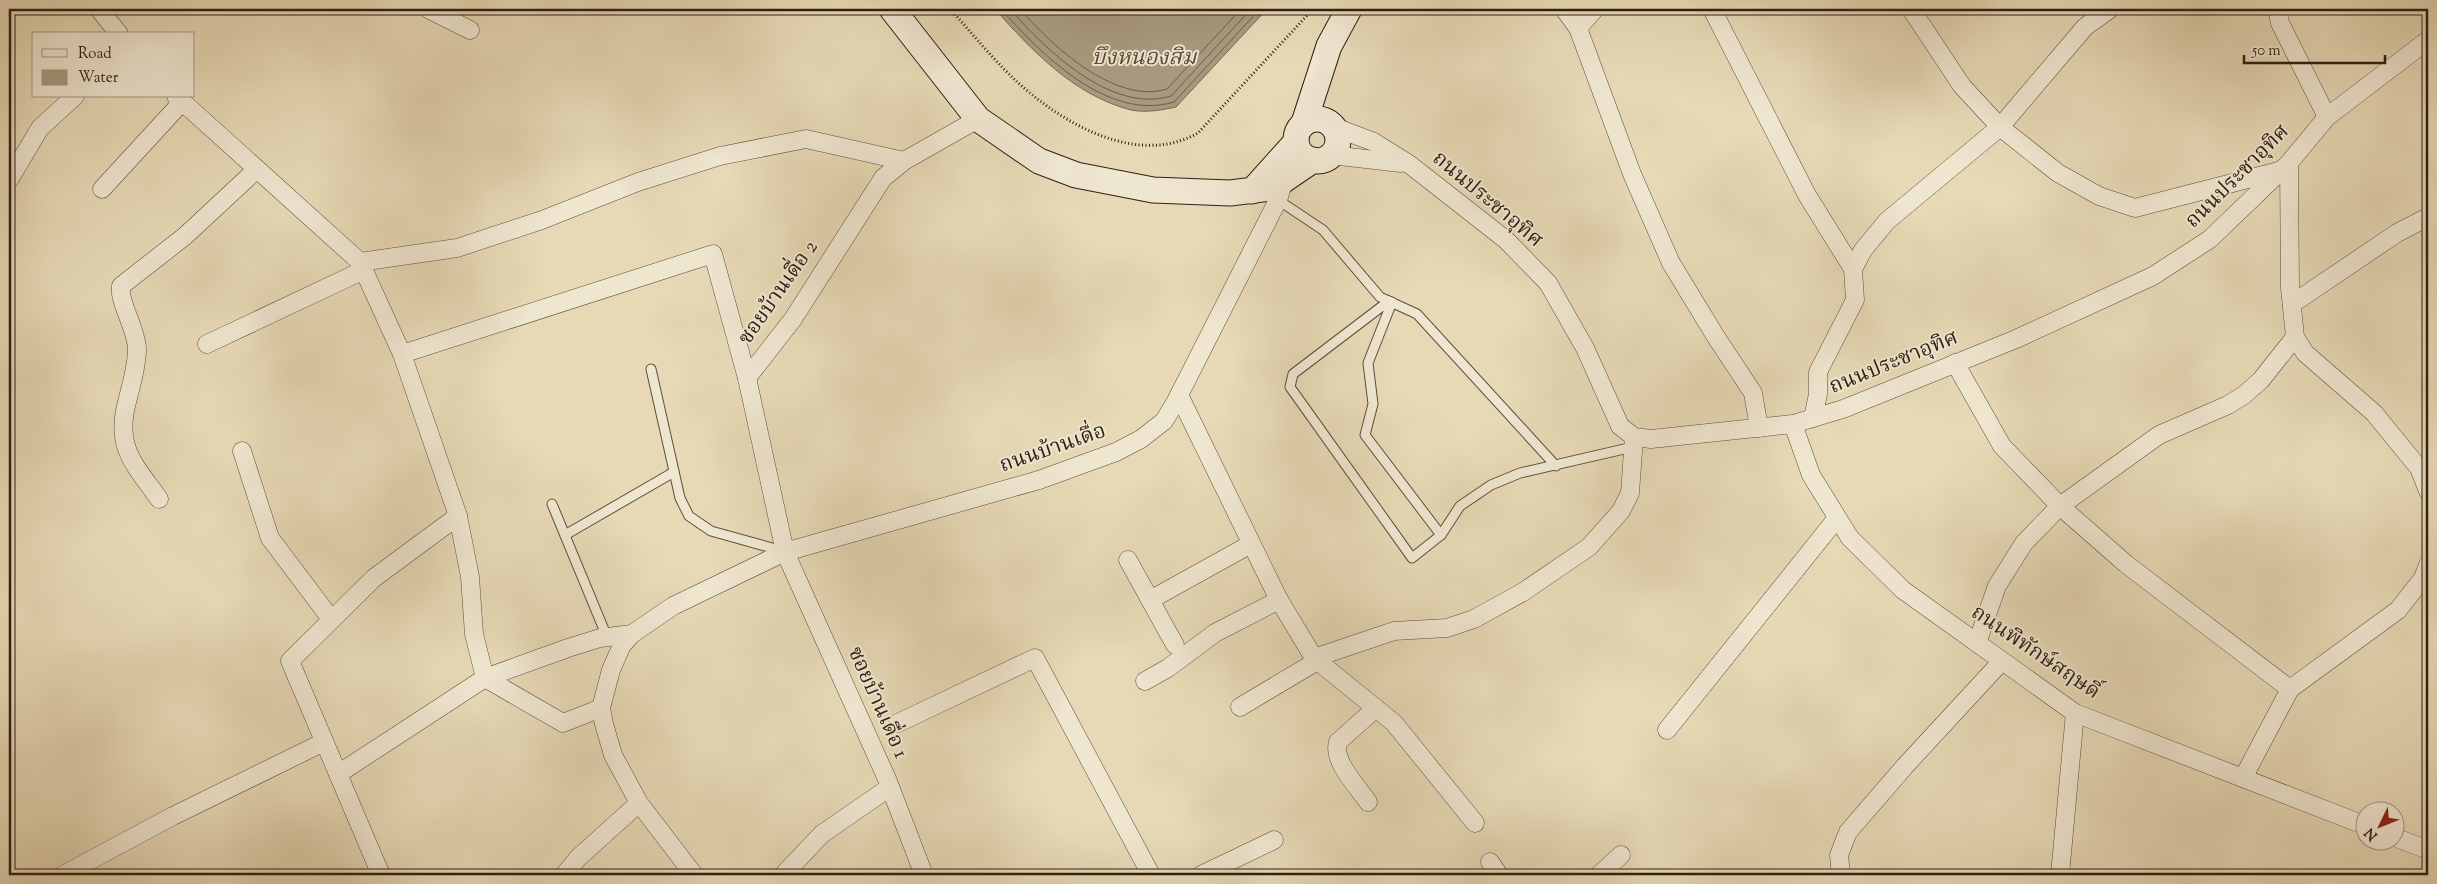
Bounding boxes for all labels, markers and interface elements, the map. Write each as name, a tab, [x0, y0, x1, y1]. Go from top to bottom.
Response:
legend	[32, 32, 195, 98]
scale bar	[2244, 32, 2386, 64]
text: 50 m	[2251, 41, 2281, 62]
water label: บึงหนองสิม	[1092, 43, 1198, 75]
text: Road	[78, 44, 112, 65]
text: Water	[78, 68, 119, 89]
street label: ถนนประชาอุทิศ	[2179, 118, 2297, 236]
street label: ถนนประชาอุทิศ	[1425, 145, 1549, 255]
street label: ซอยบ้านเดื่อ 2	[729, 233, 826, 352]
street label: ถนนประชาอุทิศ	[1825, 324, 1963, 402]
street label: ถนนบ้านเดื่อ	[995, 414, 1110, 481]
street label: ถนนพิทักษ์สฤษดิ์	[1964, 596, 2108, 708]
street label: ซอยบ้านเดื่อ 1	[839, 641, 918, 764]
north arrow	[2354, 802, 2404, 852]
text: N	[2361, 823, 2383, 844]

